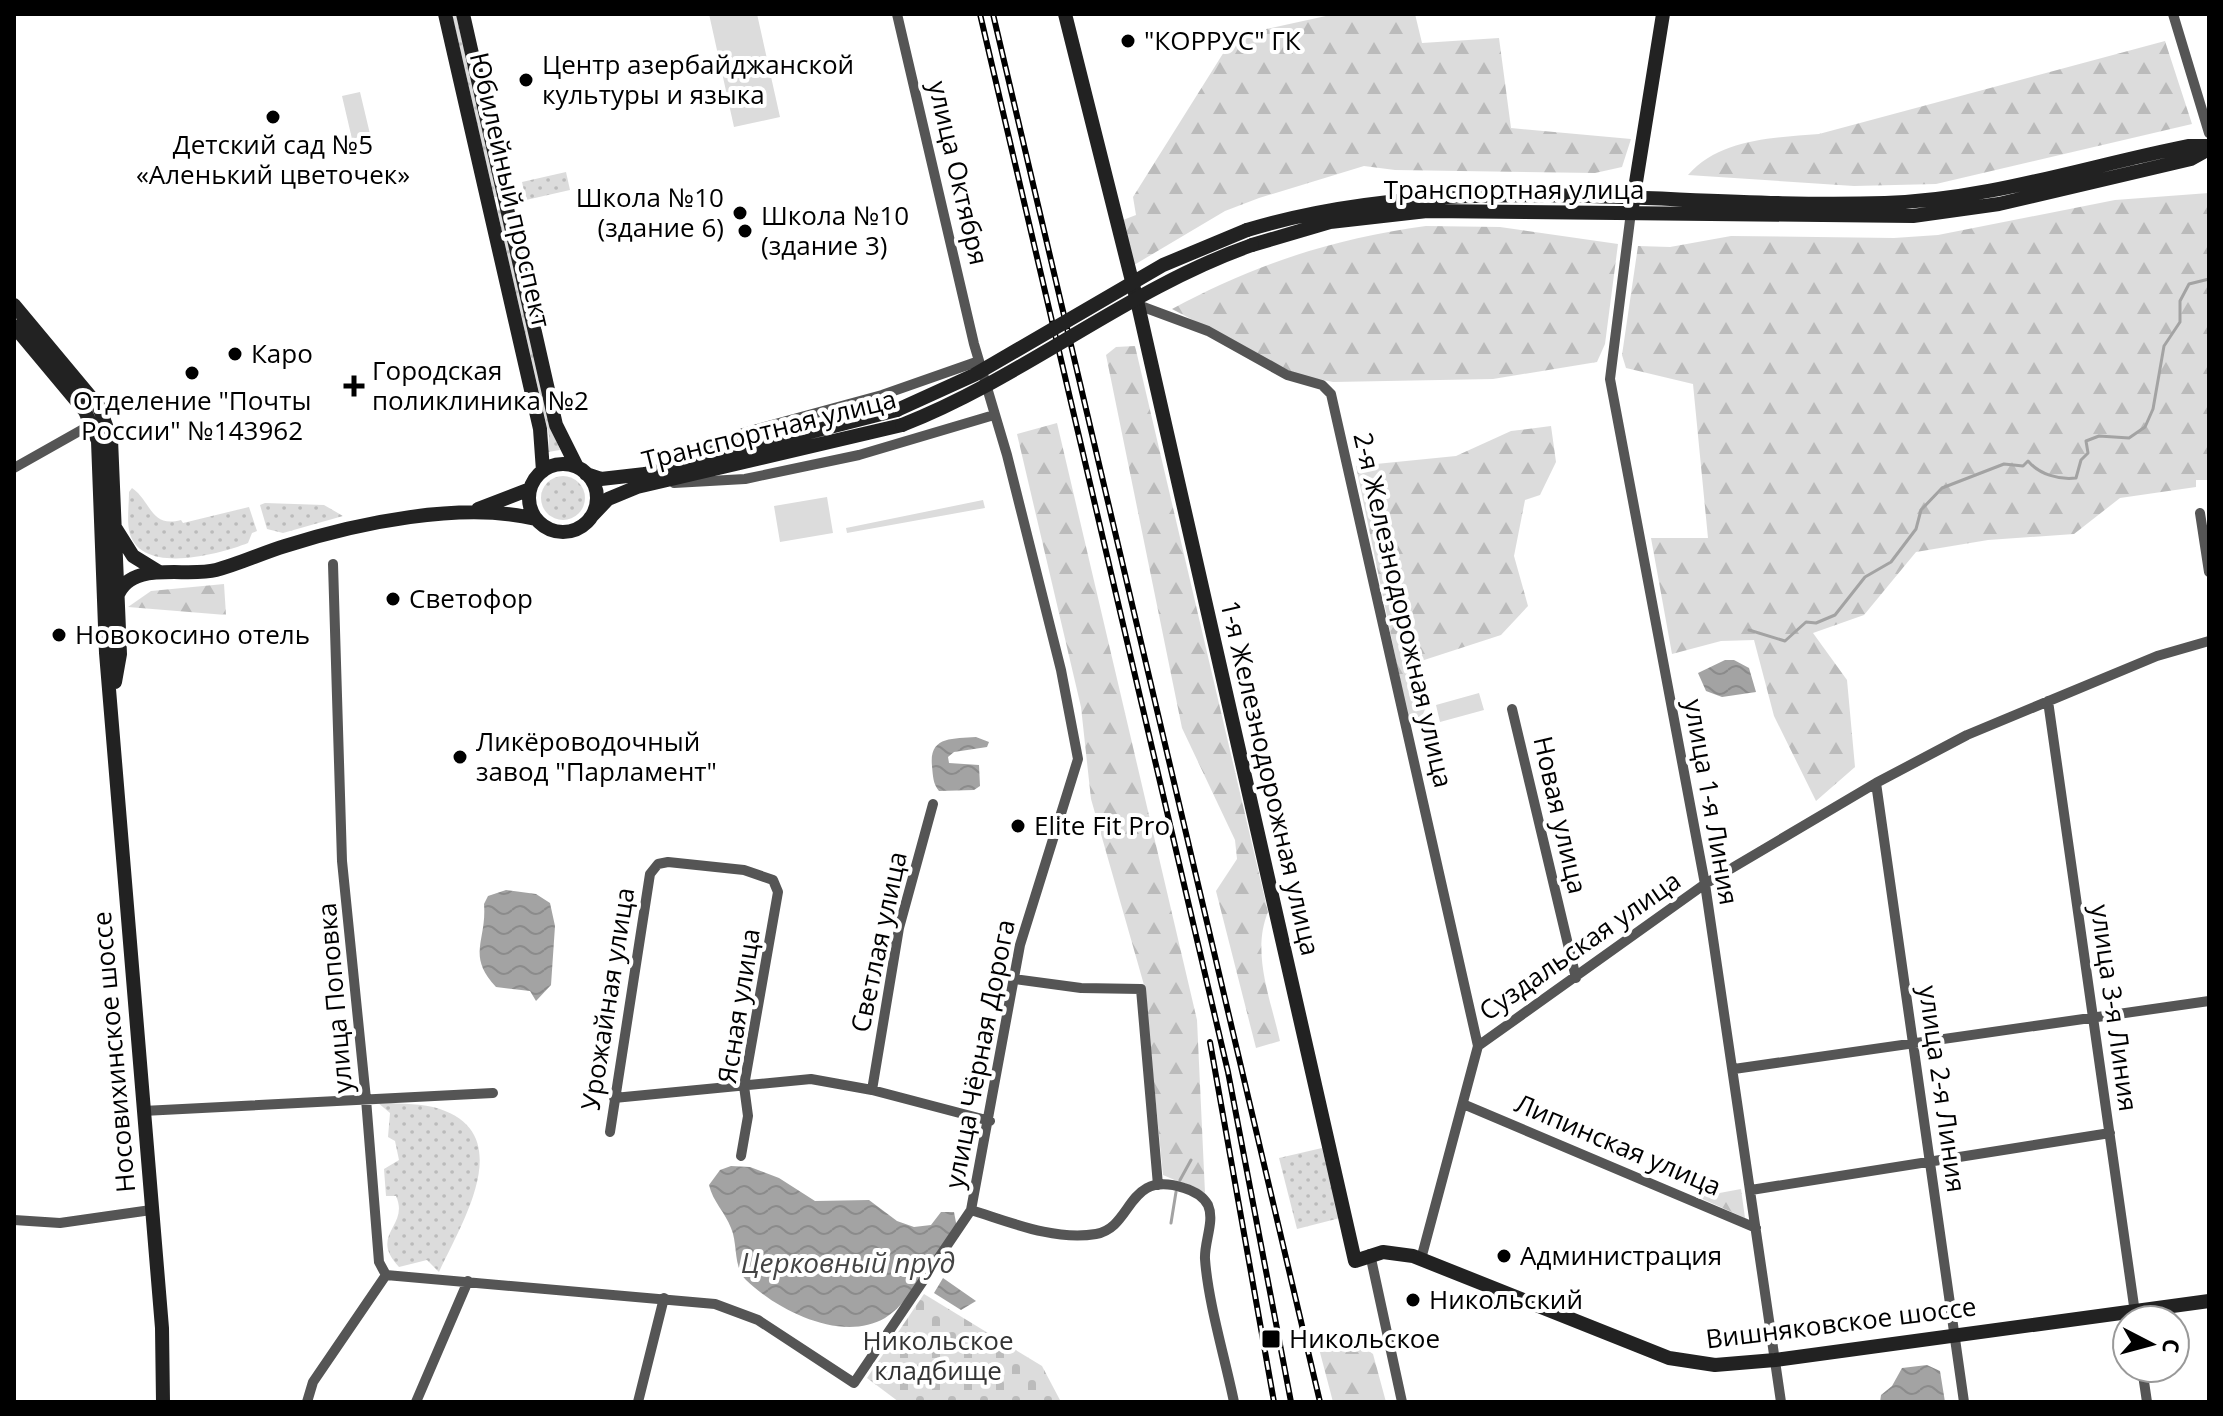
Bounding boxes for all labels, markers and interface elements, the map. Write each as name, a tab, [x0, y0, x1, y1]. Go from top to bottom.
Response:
place label: "КОРРУС" ГК	[1144, 22, 1301, 58]
marker: "КОРРУС" ГК	[1119, 32, 1137, 50]
place label: Центр азербайджанской культуры и языка	[542, 46, 854, 112]
street label: Юбилейный проспект	[462, 49, 560, 331]
marker: Центр азербайджанской культуры и языка	[517, 71, 535, 89]
street label: улица Октября	[920, 77, 998, 268]
marker: Детский сад №5 «Аленький цветочек»	[264, 108, 282, 126]
place label: Детский сад №5 «Аленький цветочек»	[136, 126, 410, 192]
street label: Транспортная улица	[1384, 171, 1644, 207]
place label: Школа №10 (здание 6)	[576, 179, 724, 245]
place label: Школа №10 (здание 3)	[761, 197, 909, 263]
marker: Школа №10 (здание 6)	[731, 204, 749, 222]
marker: Школа №10 (здание 3)	[736, 222, 754, 240]
place label: Каро	[251, 335, 313, 371]
marker: Каро	[226, 345, 244, 363]
place label: Городская поликлиника №2	[372, 352, 589, 418]
marker: Отделение "Почты России" №143962	[183, 364, 201, 382]
marker: Городская поликлиника №2	[343, 375, 365, 397]
street label: Транспортная улица	[638, 380, 900, 478]
place label: Отделение "Почты России" №143962	[73, 382, 311, 448]
street label: 2-я Железнодорожная улица	[1346, 429, 1462, 791]
place label: Светофор	[409, 580, 533, 616]
marker: Светофор	[384, 590, 402, 608]
street label: 1-я Железнодорожная улица	[1213, 597, 1329, 959]
place label: Новокосино отель	[75, 616, 310, 652]
marker: Новокосино отель	[50, 626, 68, 644]
street label: улица 1-я Линия	[1676, 696, 1748, 908]
place label: Ликёроводочный завод "Парламент"	[476, 723, 717, 789]
street label: Новая улица	[1525, 733, 1597, 897]
marker: Ликёроводочный завод "Парламент"	[451, 748, 469, 766]
place label: Elite Fit Pro	[1034, 807, 1170, 843]
marker: Elite Fit Pro	[1009, 817, 1027, 835]
street label: Светлая улица	[841, 848, 915, 1035]
street label: Суздальская улица	[1472, 862, 1687, 1028]
street label: Урожайная улица	[572, 885, 642, 1113]
street label: улица Поповка	[308, 901, 360, 1095]
street label: улица 3-я Линия	[2083, 902, 2147, 1114]
street label: Носовихинское шоссе	[83, 910, 143, 1194]
street label: улица Чёрная Дорога	[935, 916, 1023, 1191]
street label: Ясная улица	[708, 926, 768, 1086]
street label: улица 2-я Линия	[1911, 983, 1975, 1195]
street label: Липинская улица	[1510, 1084, 1727, 1204]
place label: Администрация	[1520, 1237, 1722, 1273]
water label: Церковный пруд	[741, 1243, 955, 1281]
marker: Администрация	[1495, 1247, 1513, 1265]
place label: Никольский	[1429, 1281, 1583, 1317]
street label: Вишняковское шоссе	[1703, 1288, 1978, 1356]
marker: Никольский	[1404, 1291, 1422, 1309]
north arrow	[2111, 1304, 2191, 1384]
place label: Никольское	[1289, 1320, 1440, 1356]
park label: Никольское кладбище	[862, 1322, 1014, 1388]
marker: Никольское	[1260, 1328, 1282, 1350]
text: С	[2156, 1338, 2188, 1355]

